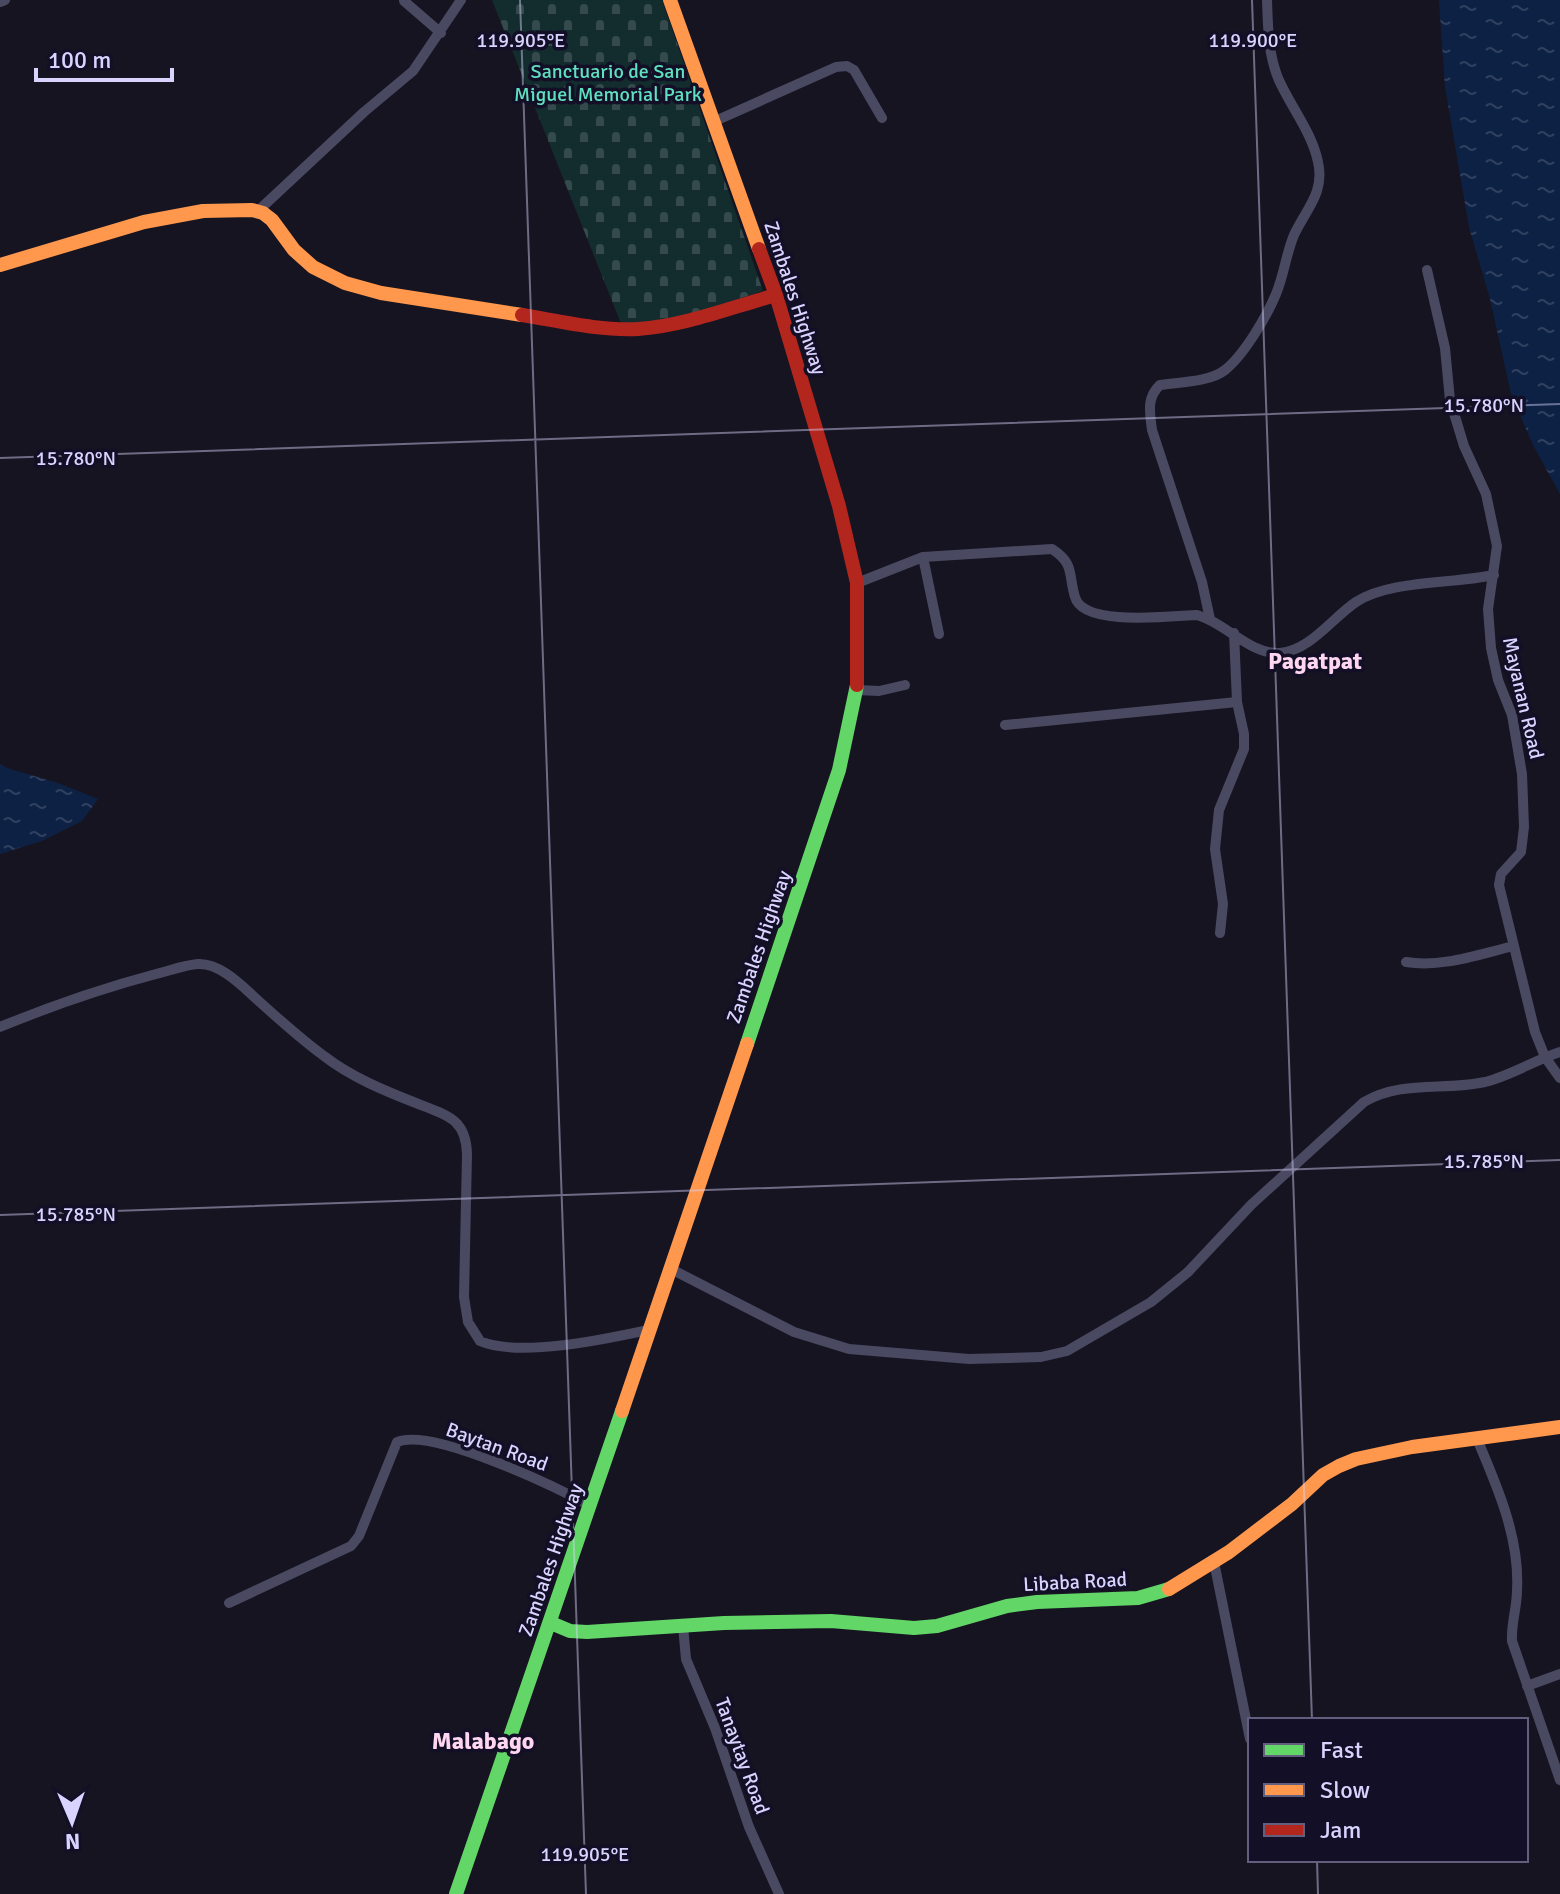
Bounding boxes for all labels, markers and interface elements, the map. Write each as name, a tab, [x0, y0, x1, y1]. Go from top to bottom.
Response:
text: 119.905°E	[477, 28, 565, 53]
text: 119.900°E	[1209, 28, 1297, 53]
scale bar	[36, 32, 172, 82]
text: 100 m	[48, 45, 111, 75]
park label: Sanctuario de San Miguel Memorial Park	[514, 59, 702, 107]
street label: Zambales Highway	[758, 218, 832, 379]
text: 15.780°N	[1444, 393, 1524, 418]
text: 15.780°N	[36, 446, 116, 471]
street label: Mayanan Road	[1497, 635, 1549, 761]
district label: Pagatpat	[1268, 646, 1362, 676]
street label: Zambales Highway	[721, 867, 797, 1027]
text: 15.785°N	[1444, 1149, 1524, 1174]
text: 15.785°N	[36, 1202, 116, 1227]
street label: Baytan Road	[443, 1417, 551, 1477]
street label: Zambales Highway	[513, 1480, 589, 1640]
street label: Libaba Road	[1022, 1567, 1128, 1597]
street label: Tanaytay Road	[709, 1694, 775, 1818]
legend	[1248, 1718, 1528, 1862]
district label: Malabago	[432, 1726, 534, 1756]
text: Fast	[1320, 1735, 1363, 1765]
text: Slow	[1320, 1775, 1370, 1805]
north arrow	[32, 1782, 112, 1862]
text: Jam	[1320, 1815, 1361, 1845]
text: N	[65, 1828, 81, 1855]
text: 119.905°E	[541, 1842, 629, 1867]

